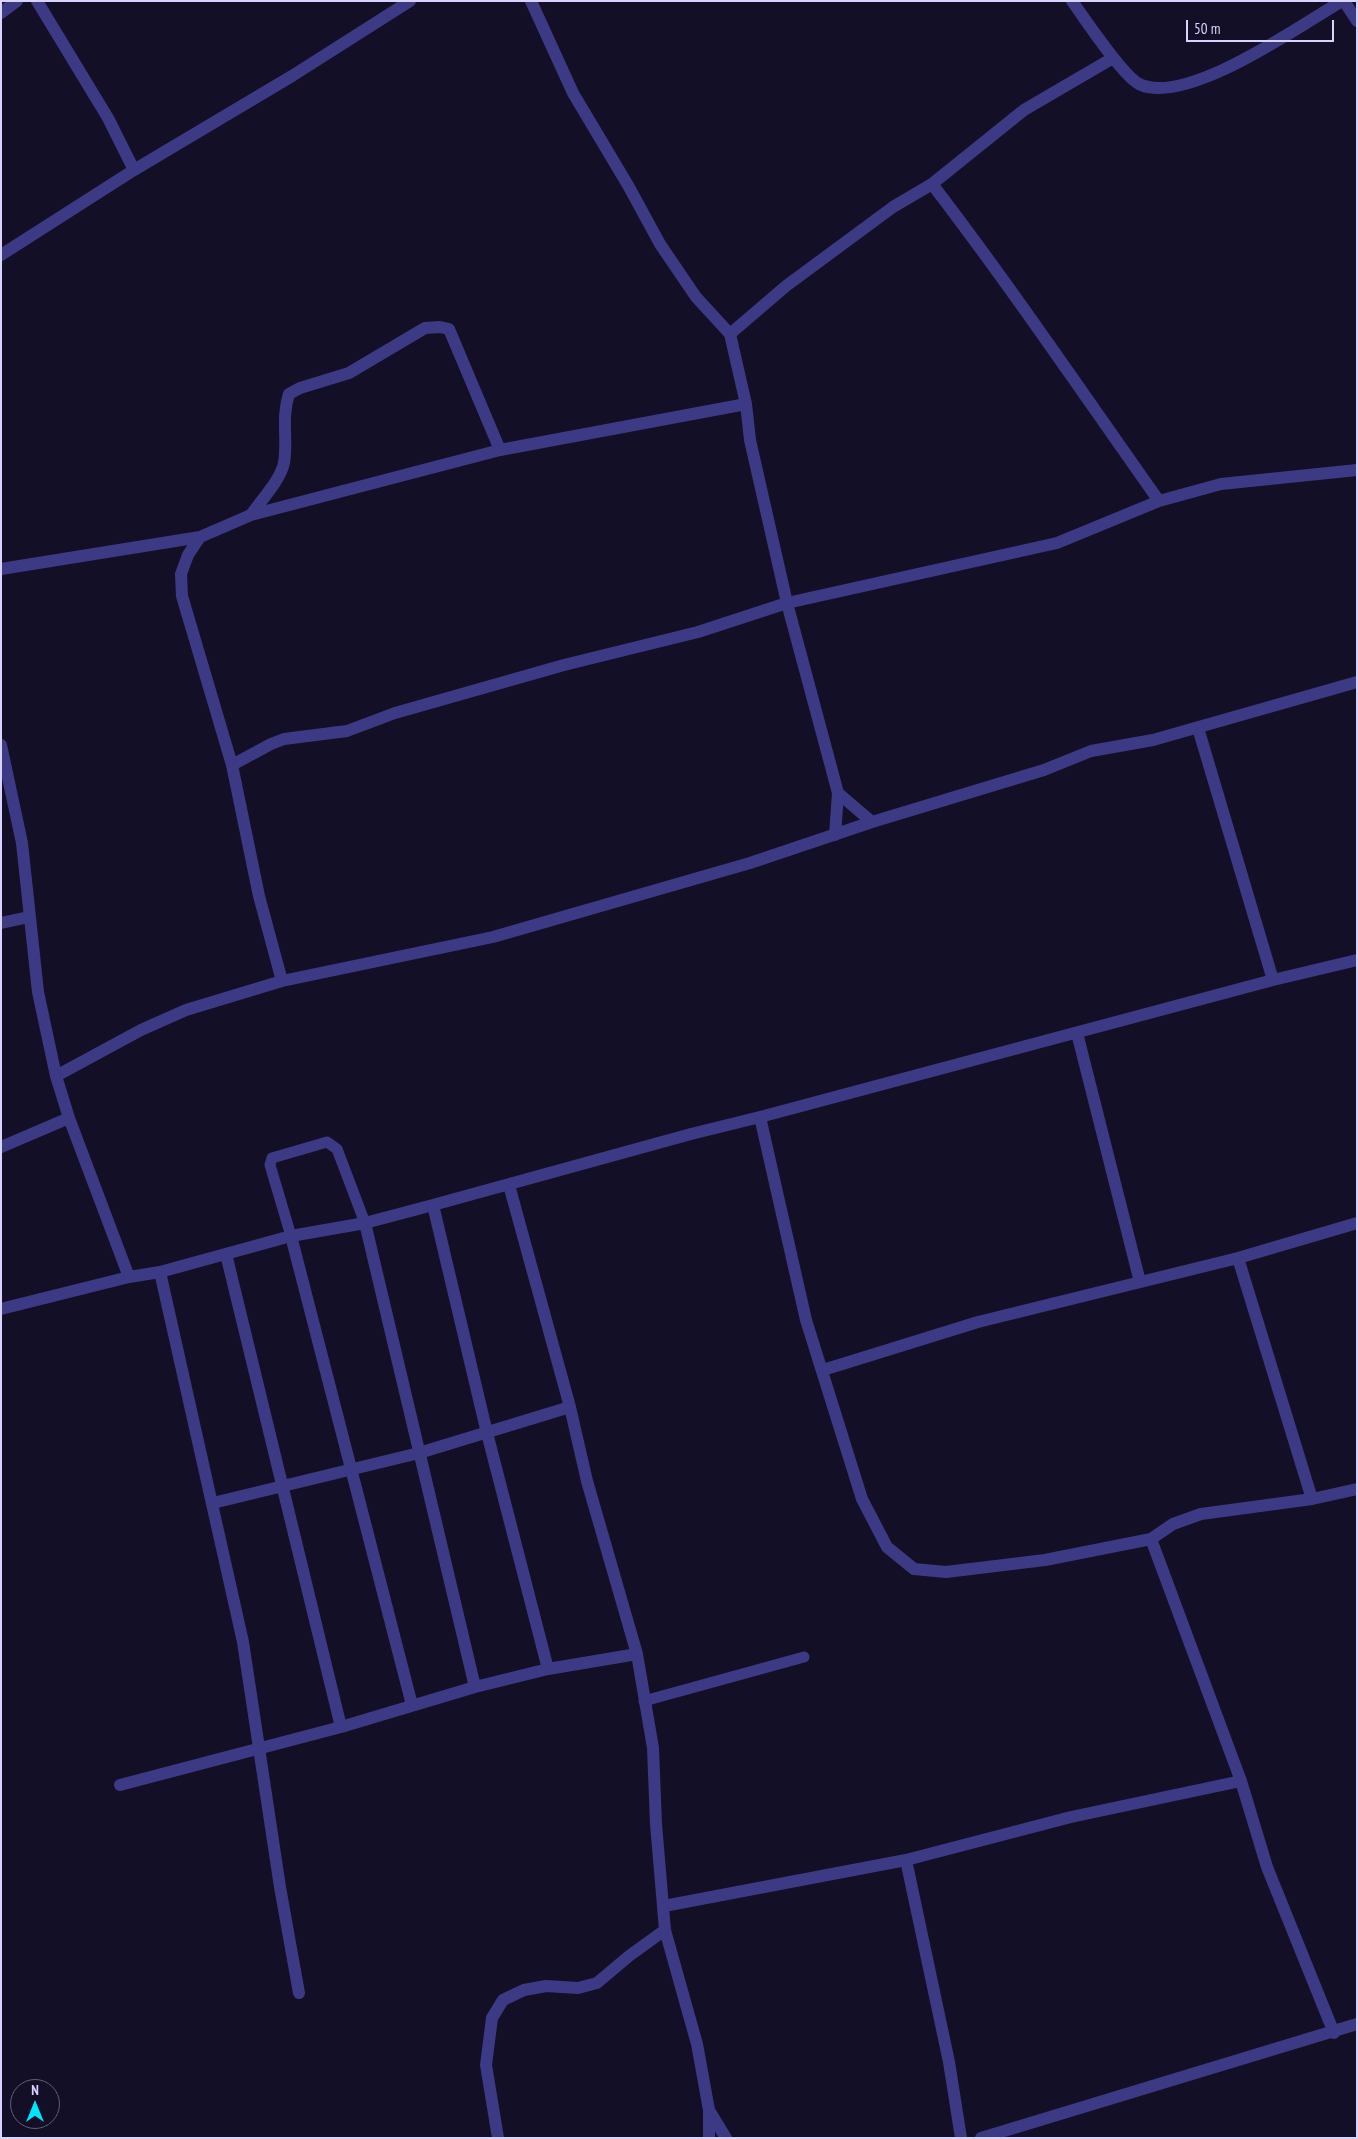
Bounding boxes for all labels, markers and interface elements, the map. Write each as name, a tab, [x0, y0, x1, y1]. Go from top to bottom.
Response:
scale bar	[1188, 10, 1336, 42]
text: 50 m	[1194, 19, 1220, 38]
north arrow	[10, 2079, 60, 2129]
text: N	[31, 2081, 39, 2099]

